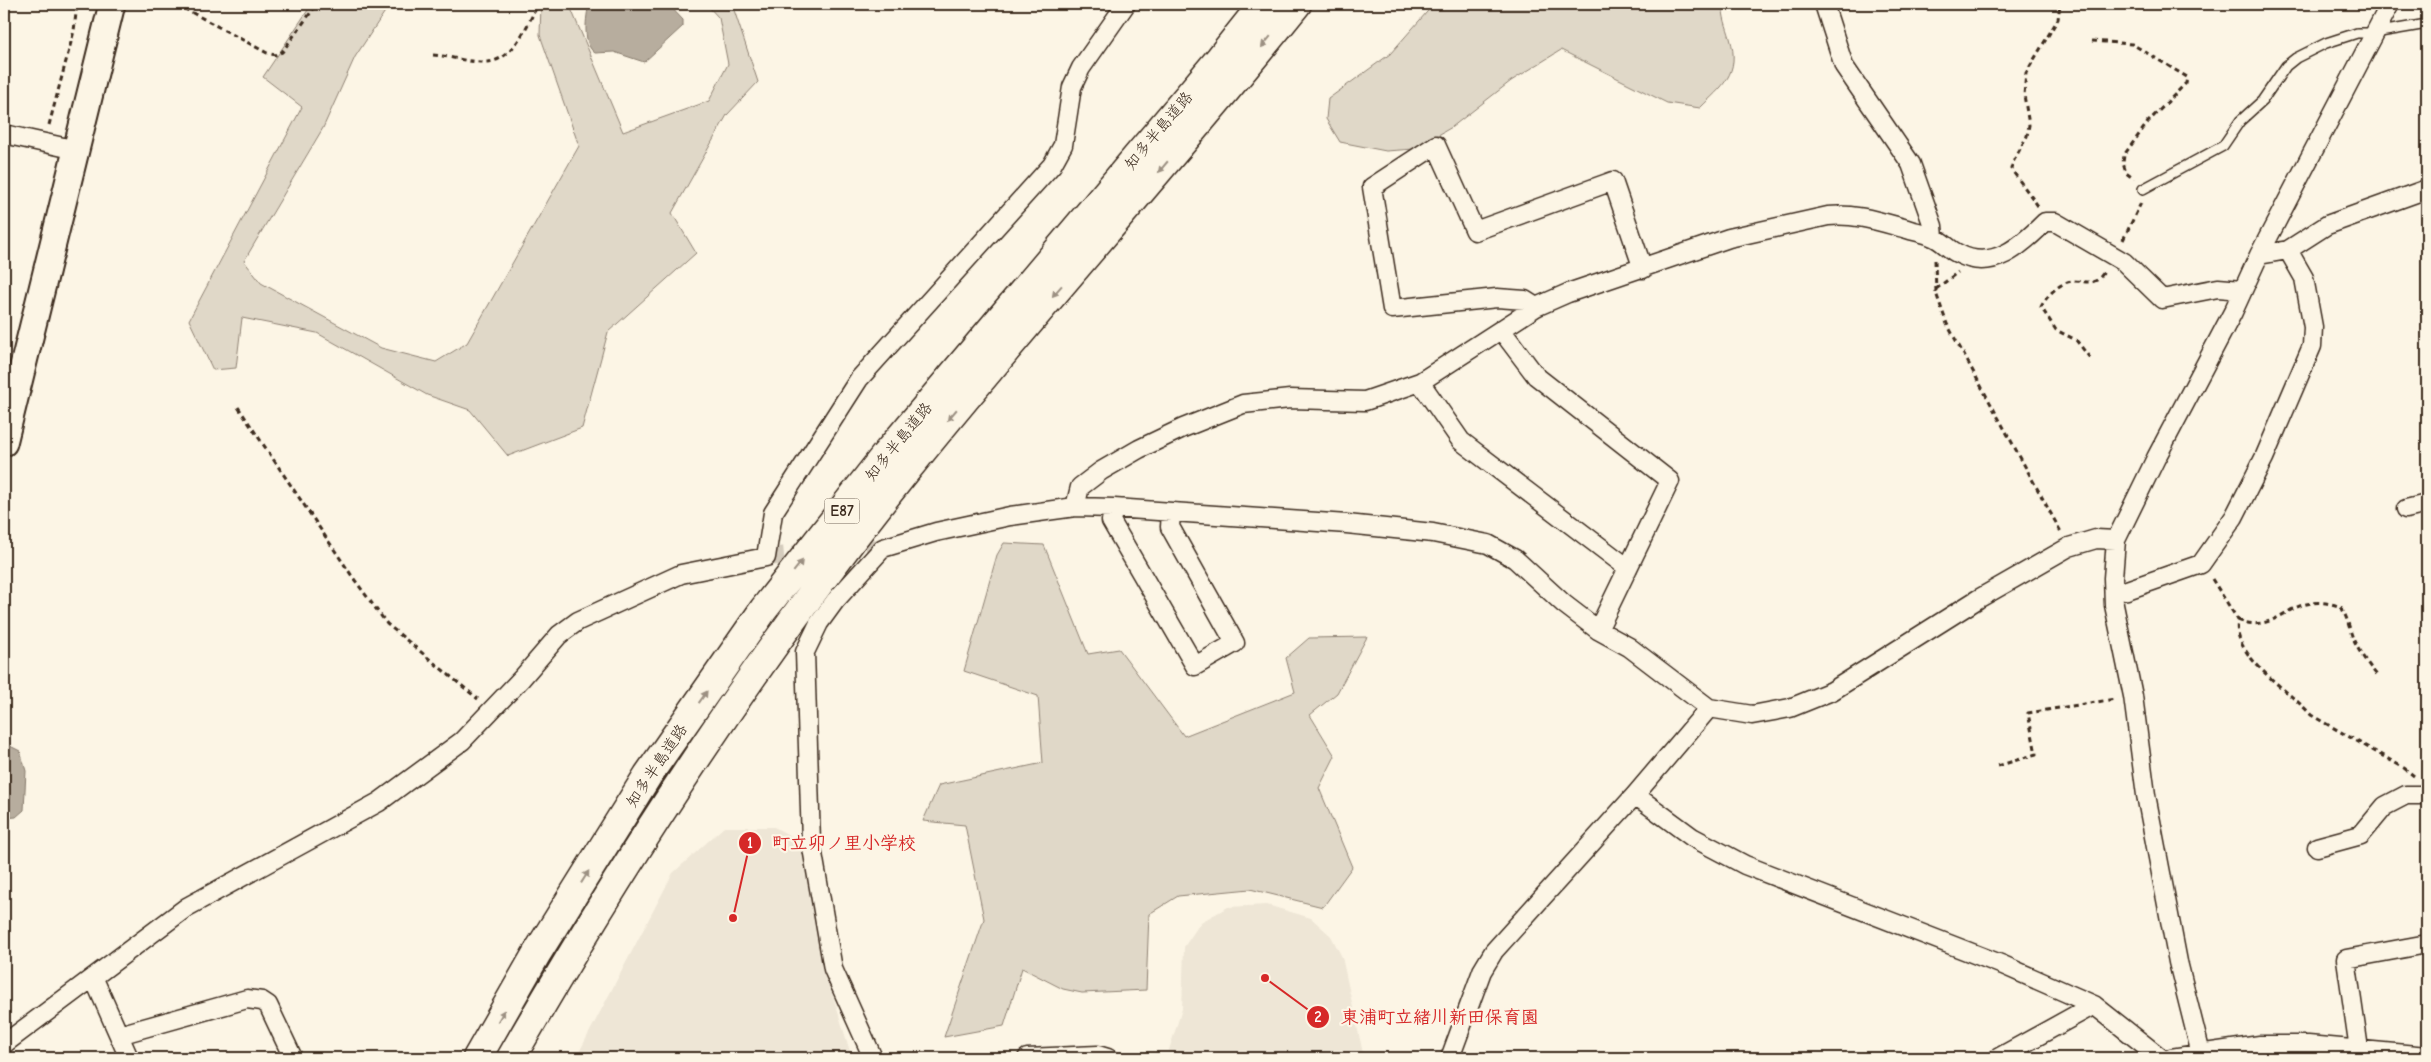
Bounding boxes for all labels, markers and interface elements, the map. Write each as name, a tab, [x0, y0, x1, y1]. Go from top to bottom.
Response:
one-way arrow	[1261, 35, 1272, 48]
street label: 知多半島道路	[1121, 88, 1197, 173]
one-way arrow	[1158, 160, 1169, 173]
one-way arrow	[1052, 284, 1063, 297]
street label: 知多半島道路	[862, 399, 936, 485]
one-way arrow	[947, 408, 958, 421]
road number: E87	[824, 498, 860, 524]
one-way arrow	[793, 560, 804, 573]
one-way arrow	[698, 690, 708, 704]
street label: 知多半島道路	[623, 721, 691, 810]
callout: 町立卯ノ里小学校	[737, 826, 926, 859]
text: 町立卯ノ里小学校	[772, 833, 916, 854]
text: 1	[747, 834, 753, 852]
one-way arrow	[580, 870, 589, 883]
callout: 東浦町立緒川新田保育園	[1306, 1000, 1549, 1033]
text: 東浦町立緒川新田保育園	[1341, 1007, 1539, 1028]
text: 2	[1314, 1008, 1322, 1026]
one-way arrow	[496, 1009, 505, 1023]

